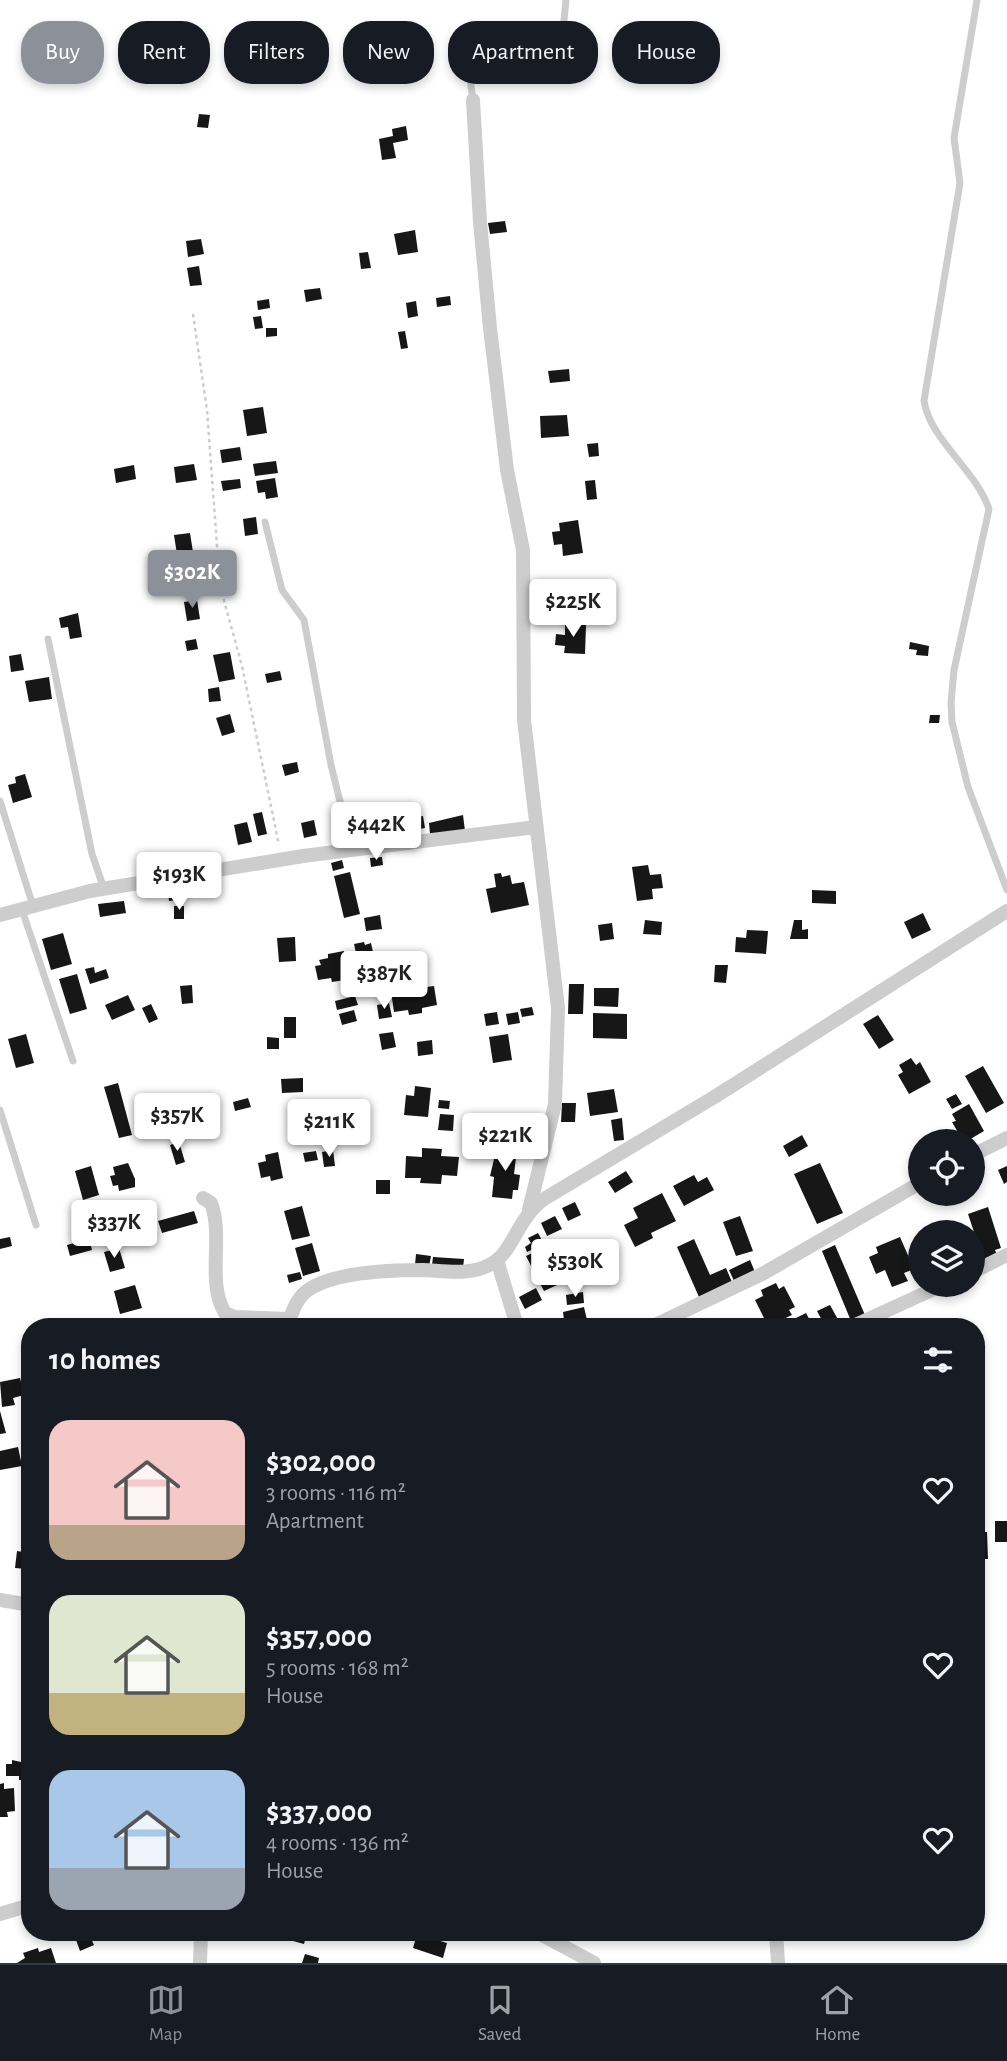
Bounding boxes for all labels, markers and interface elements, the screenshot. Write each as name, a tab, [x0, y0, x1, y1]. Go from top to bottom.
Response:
chip: Buy	[21, 21, 104, 84]
chip: Rent	[118, 21, 210, 84]
chip: Filters	[224, 21, 329, 84]
chip: New	[343, 21, 434, 84]
chip: Apartment	[448, 21, 598, 84]
chip: House	[612, 21, 720, 84]
pin: $302K	[143, 550, 241, 610]
text: $302K	[164, 561, 220, 584]
pin: $225K	[524, 580, 622, 639]
text: $225K	[545, 590, 601, 613]
pin: $442K	[327, 802, 425, 862]
text: $442K	[347, 813, 405, 836]
pin: $193K	[130, 852, 228, 912]
text: $193K	[152, 863, 206, 886]
pin: $387K	[335, 951, 433, 1011]
text: $387K	[357, 962, 411, 985]
pin: $357K	[128, 1094, 226, 1153]
pin: $211K	[280, 1100, 378, 1159]
text: $357K	[150, 1104, 204, 1127]
text: $211K	[303, 1110, 355, 1133]
pin: $221K	[456, 1114, 554, 1173]
text: $221K	[478, 1124, 532, 1147]
map controls	[908, 1129, 985, 1297]
button: locate	[908, 1129, 985, 1206]
pin: $337K	[65, 1200, 163, 1260]
text: $337K	[87, 1211, 141, 1234]
button: layers	[908, 1220, 985, 1297]
pin: $530K	[526, 1240, 624, 1299]
text: $530K	[547, 1250, 603, 1273]
icon: filters	[919, 1341, 957, 1379]
text: 10 homes	[49, 1345, 160, 1375]
text: $302,000	[266, 1447, 376, 1477]
icon: home	[105, 1448, 189, 1532]
icon: heart	[919, 1471, 957, 1509]
text: 3 rooms · 116 m²	[266, 1482, 406, 1505]
text: Apartment	[266, 1510, 364, 1533]
text: $357,000	[266, 1622, 372, 1652]
icon: home	[105, 1623, 189, 1707]
icon: heart	[919, 1646, 957, 1684]
text: 5 rooms · 168 m²	[266, 1657, 409, 1680]
text: House	[266, 1685, 323, 1708]
text: $337,000	[266, 1797, 372, 1827]
icon: home	[105, 1798, 189, 1882]
icon: heart	[919, 1821, 957, 1859]
text: 4 rooms · 136 m²	[266, 1832, 409, 1855]
text: House	[266, 1860, 323, 1883]
tab: Map	[147, 1981, 185, 2046]
tab: Saved	[478, 1981, 521, 2046]
tab: Home	[815, 1981, 860, 2046]

